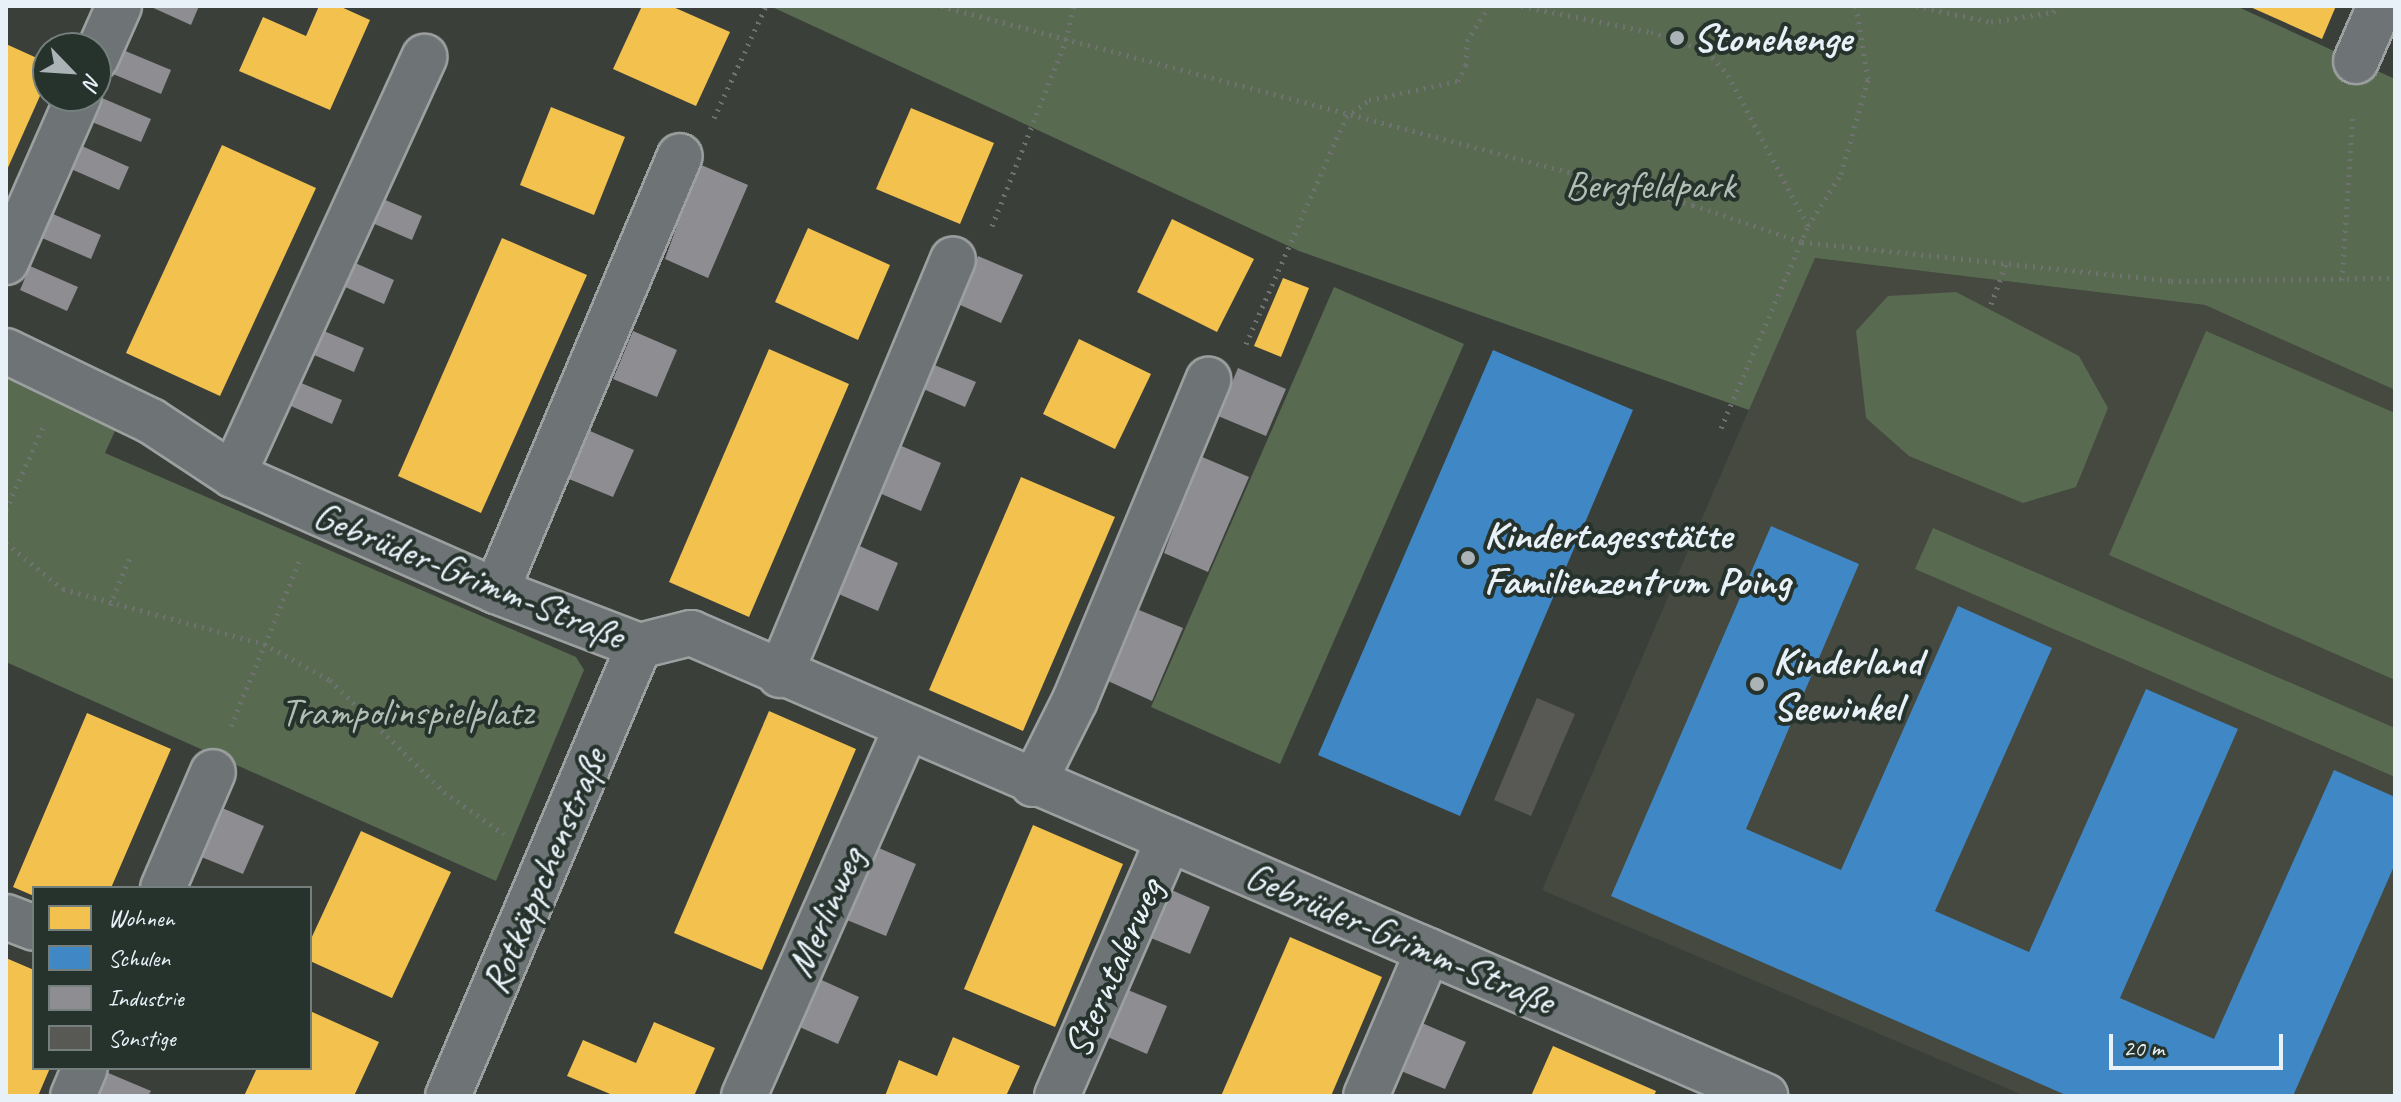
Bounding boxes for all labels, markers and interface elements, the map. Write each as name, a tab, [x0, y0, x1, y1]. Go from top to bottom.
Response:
place label: Stonehenge	[1693, 14, 1851, 62]
marker: Stonehenge	[1668, 29, 1686, 47]
north arrow	[32, 32, 112, 112]
text: N	[76, 69, 108, 93]
park label: Bergfeldpark	[1565, 161, 1735, 209]
street label: Gebrüder-Grimm-Straße	[307, 491, 631, 659]
place label: Kindertagesstätte Familienzentrum Poing	[1484, 511, 1790, 605]
marker: Kindertagesstätte Familienzentrum Poing	[1459, 549, 1477, 567]
place label: Kinderland Seewinkel	[1773, 637, 1922, 731]
marker: Kinderland Seewinkel	[1748, 675, 1766, 693]
park label: Trampolinspielplatz	[281, 688, 533, 736]
street label: Rotkäppchenstraße	[471, 741, 617, 1001]
street label: Merlinweg	[775, 840, 875, 984]
street label: Gebrüder-Grimm-Straße	[1238, 851, 1562, 1025]
street label: Sterntalerweg	[1052, 871, 1174, 1065]
legend	[32, 886, 312, 1070]
text: Wohnen	[108, 903, 174, 933]
text: Schulen	[108, 943, 170, 973]
text: Industrie	[108, 983, 184, 1013]
scale bar	[2113, 1018, 2287, 1068]
text: Sonstige	[108, 1023, 176, 1053]
text: 20 m	[2123, 1033, 2164, 1063]

